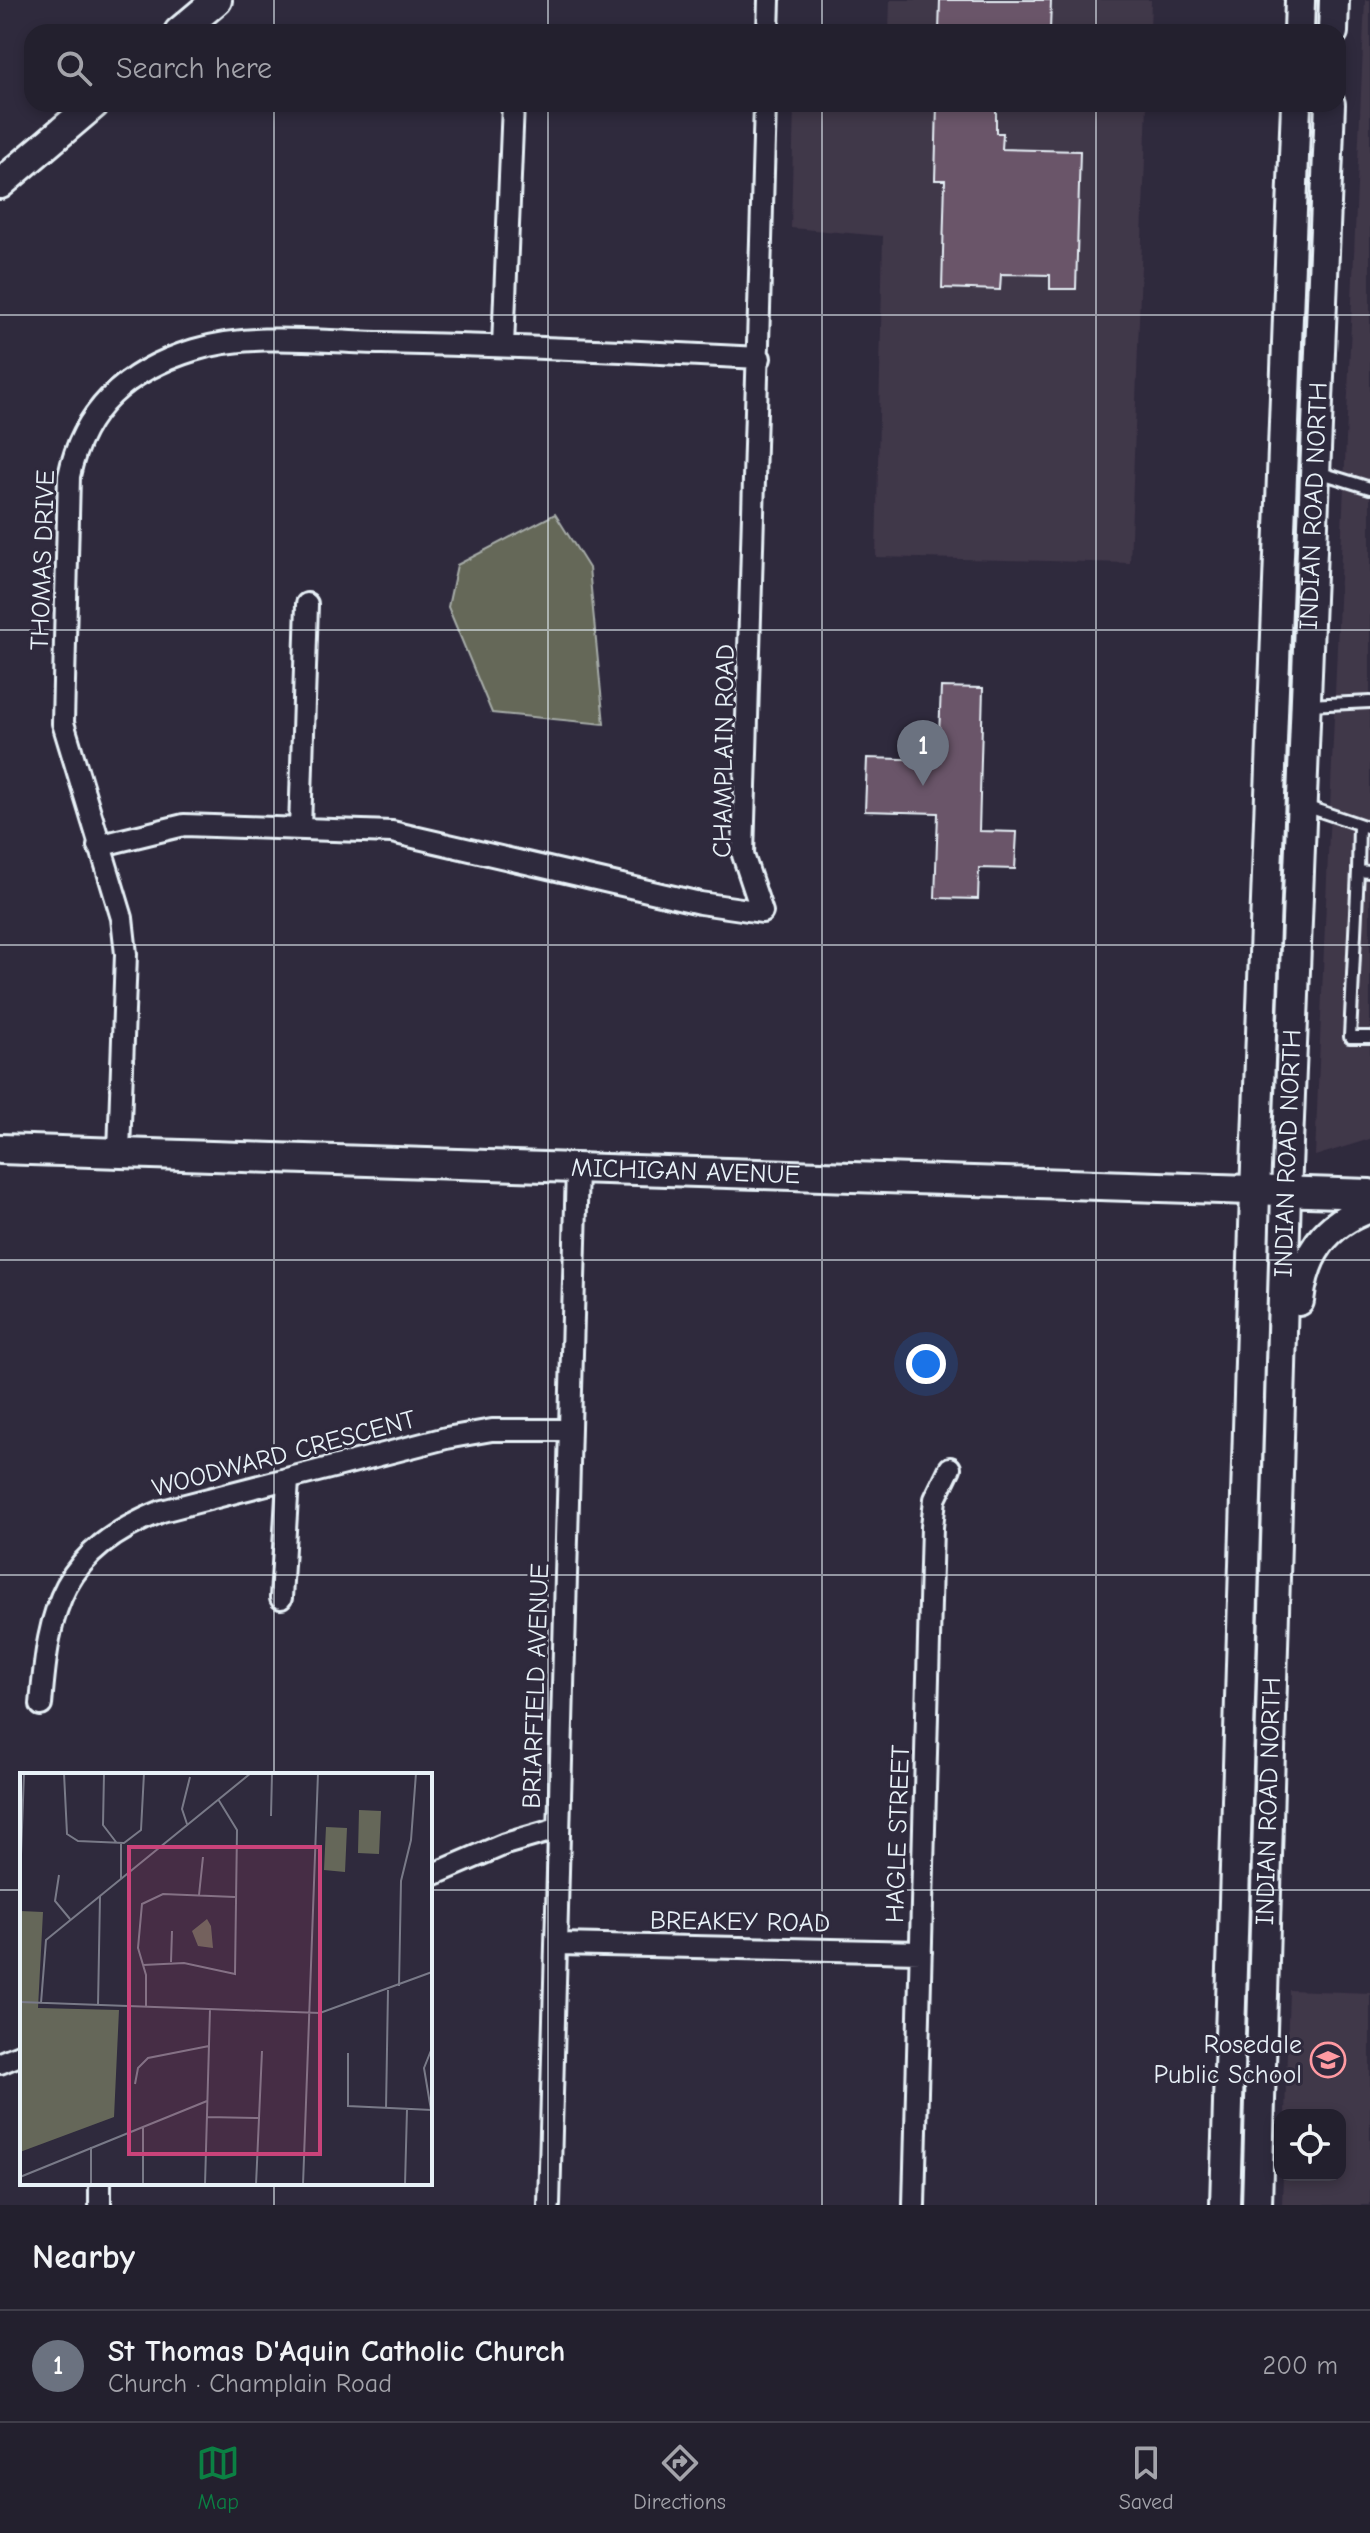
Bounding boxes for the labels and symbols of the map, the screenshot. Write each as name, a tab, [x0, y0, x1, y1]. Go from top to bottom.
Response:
street label: INDIAN ROAD NORTH	[1294, 381, 1334, 631]
street label: THOMAS DRIVE	[25, 469, 61, 651]
street label: CHAMPLAIN ROAD	[707, 644, 741, 858]
pin: 1	[897, 720, 949, 786]
street label: INDIAN ROAD NORTH	[1269, 1029, 1308, 1278]
street label: MICHIGAN AVENUE	[570, 1153, 801, 1190]
your location	[906, 1344, 946, 1384]
street label: WOODWARD CRESCENT	[149, 1404, 419, 1504]
street label: BRIARFIELD AVENUE	[517, 1563, 555, 1809]
street label: INDIAN ROAD NORTH	[1250, 1677, 1287, 1926]
street label: HAGLE STREET	[880, 1744, 916, 1924]
inset map	[20, 1773, 432, 2185]
street label: BREAKEY ROAD	[650, 1905, 830, 1939]
place label: Rosedale Public School	[1153, 2030, 1302, 2090]
school or university icon: Rosedale Public School	[1309, 2041, 1347, 2079]

